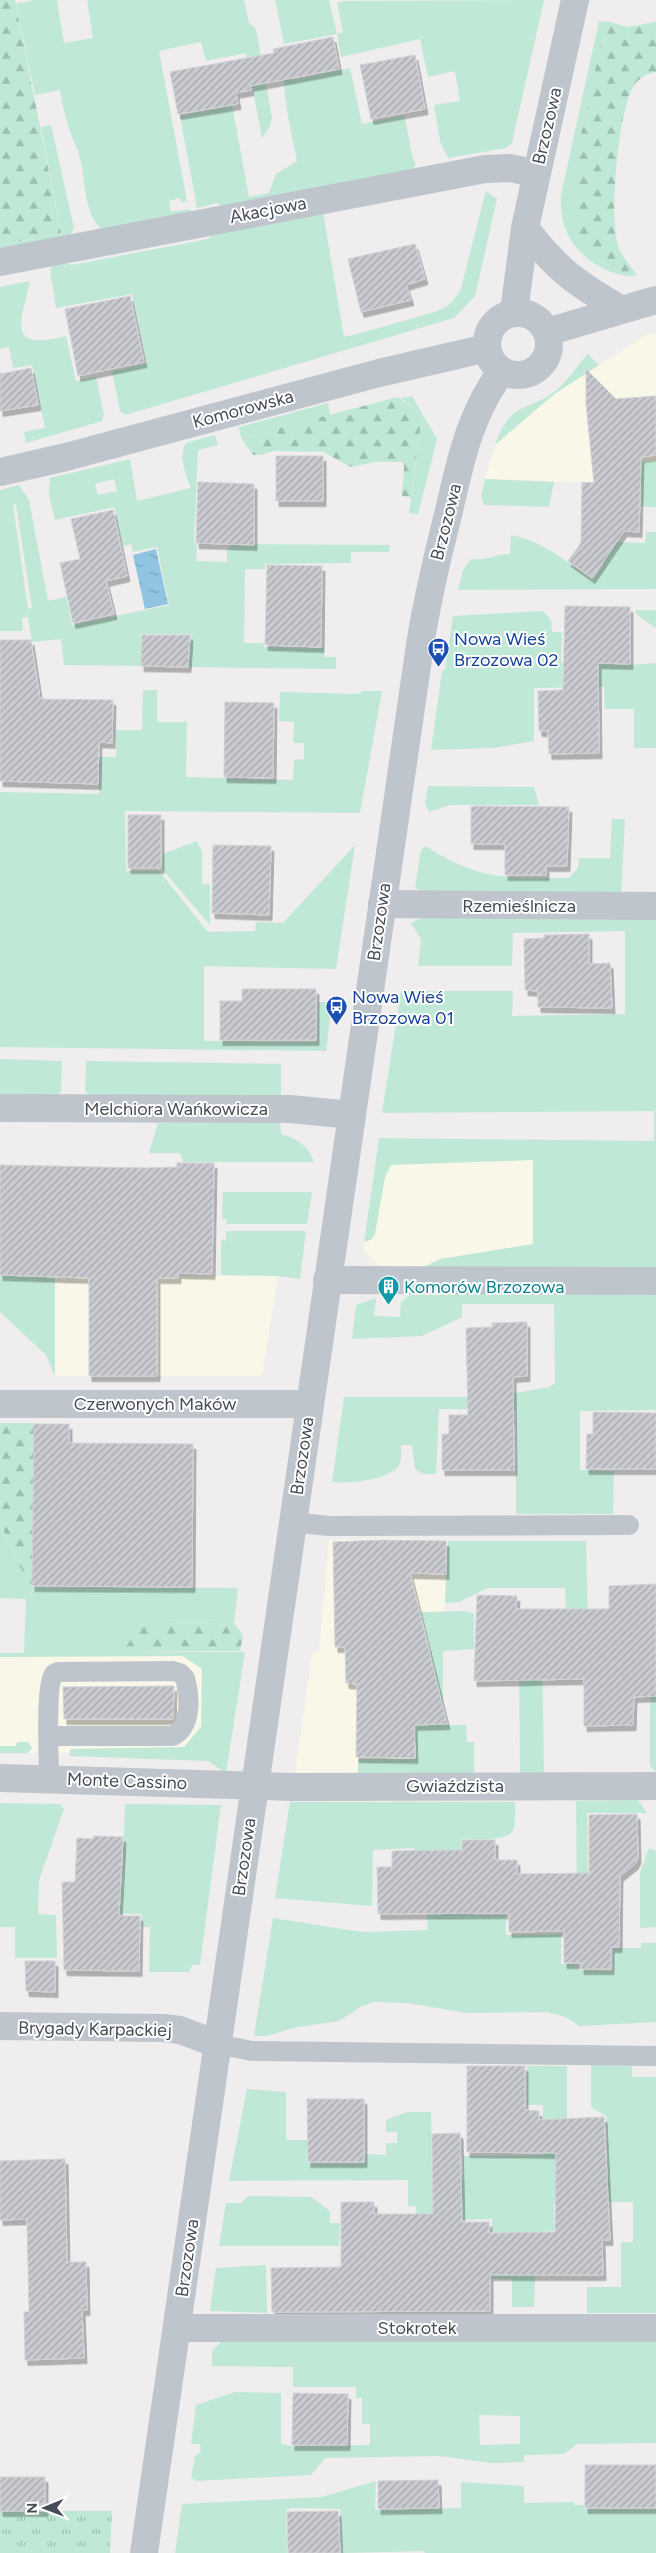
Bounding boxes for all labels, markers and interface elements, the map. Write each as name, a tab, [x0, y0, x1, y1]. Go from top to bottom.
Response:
street label: Brzozowa	[527, 85, 567, 167]
street label: Akacjowa	[228, 192, 308, 228]
street label: Komorowska	[190, 385, 296, 433]
street label: Brzozowa	[426, 481, 466, 563]
place label: Nowa Wieś Brzozowa 02	[454, 628, 559, 671]
bus stop icon: Nowa Wieś Brzozowa 02	[426, 637, 450, 668]
street label: Brzozowa	[363, 882, 395, 962]
street label: Rzemieślnicza	[462, 895, 576, 917]
place label: Nowa Wieś Brzozowa 01	[352, 986, 454, 1029]
bus stop icon: Nowa Wieś Brzozowa 01	[324, 995, 348, 1026]
street label: Melchiora Wańkowicza	[84, 1098, 268, 1120]
building icon: Komorów Brzozowa	[376, 1275, 400, 1306]
place label: Komorów Brzozowa	[404, 1276, 564, 1298]
street label: Czerwonych Maków	[74, 1393, 236, 1415]
street label: Brzozowa	[286, 1416, 318, 1496]
street label: Monte Cassino	[66, 1768, 188, 1794]
street label: Gwiaździsta	[406, 1775, 504, 1797]
street label: Brzozowa	[228, 1817, 260, 1897]
street label: Brygady Karpackiej	[18, 2017, 172, 2041]
street label: Brzozowa	[171, 2218, 203, 2298]
street label: Stokrotek	[378, 2317, 457, 2339]
north arrow	[20, 2483, 70, 2533]
text: N	[24, 2503, 41, 2514]

